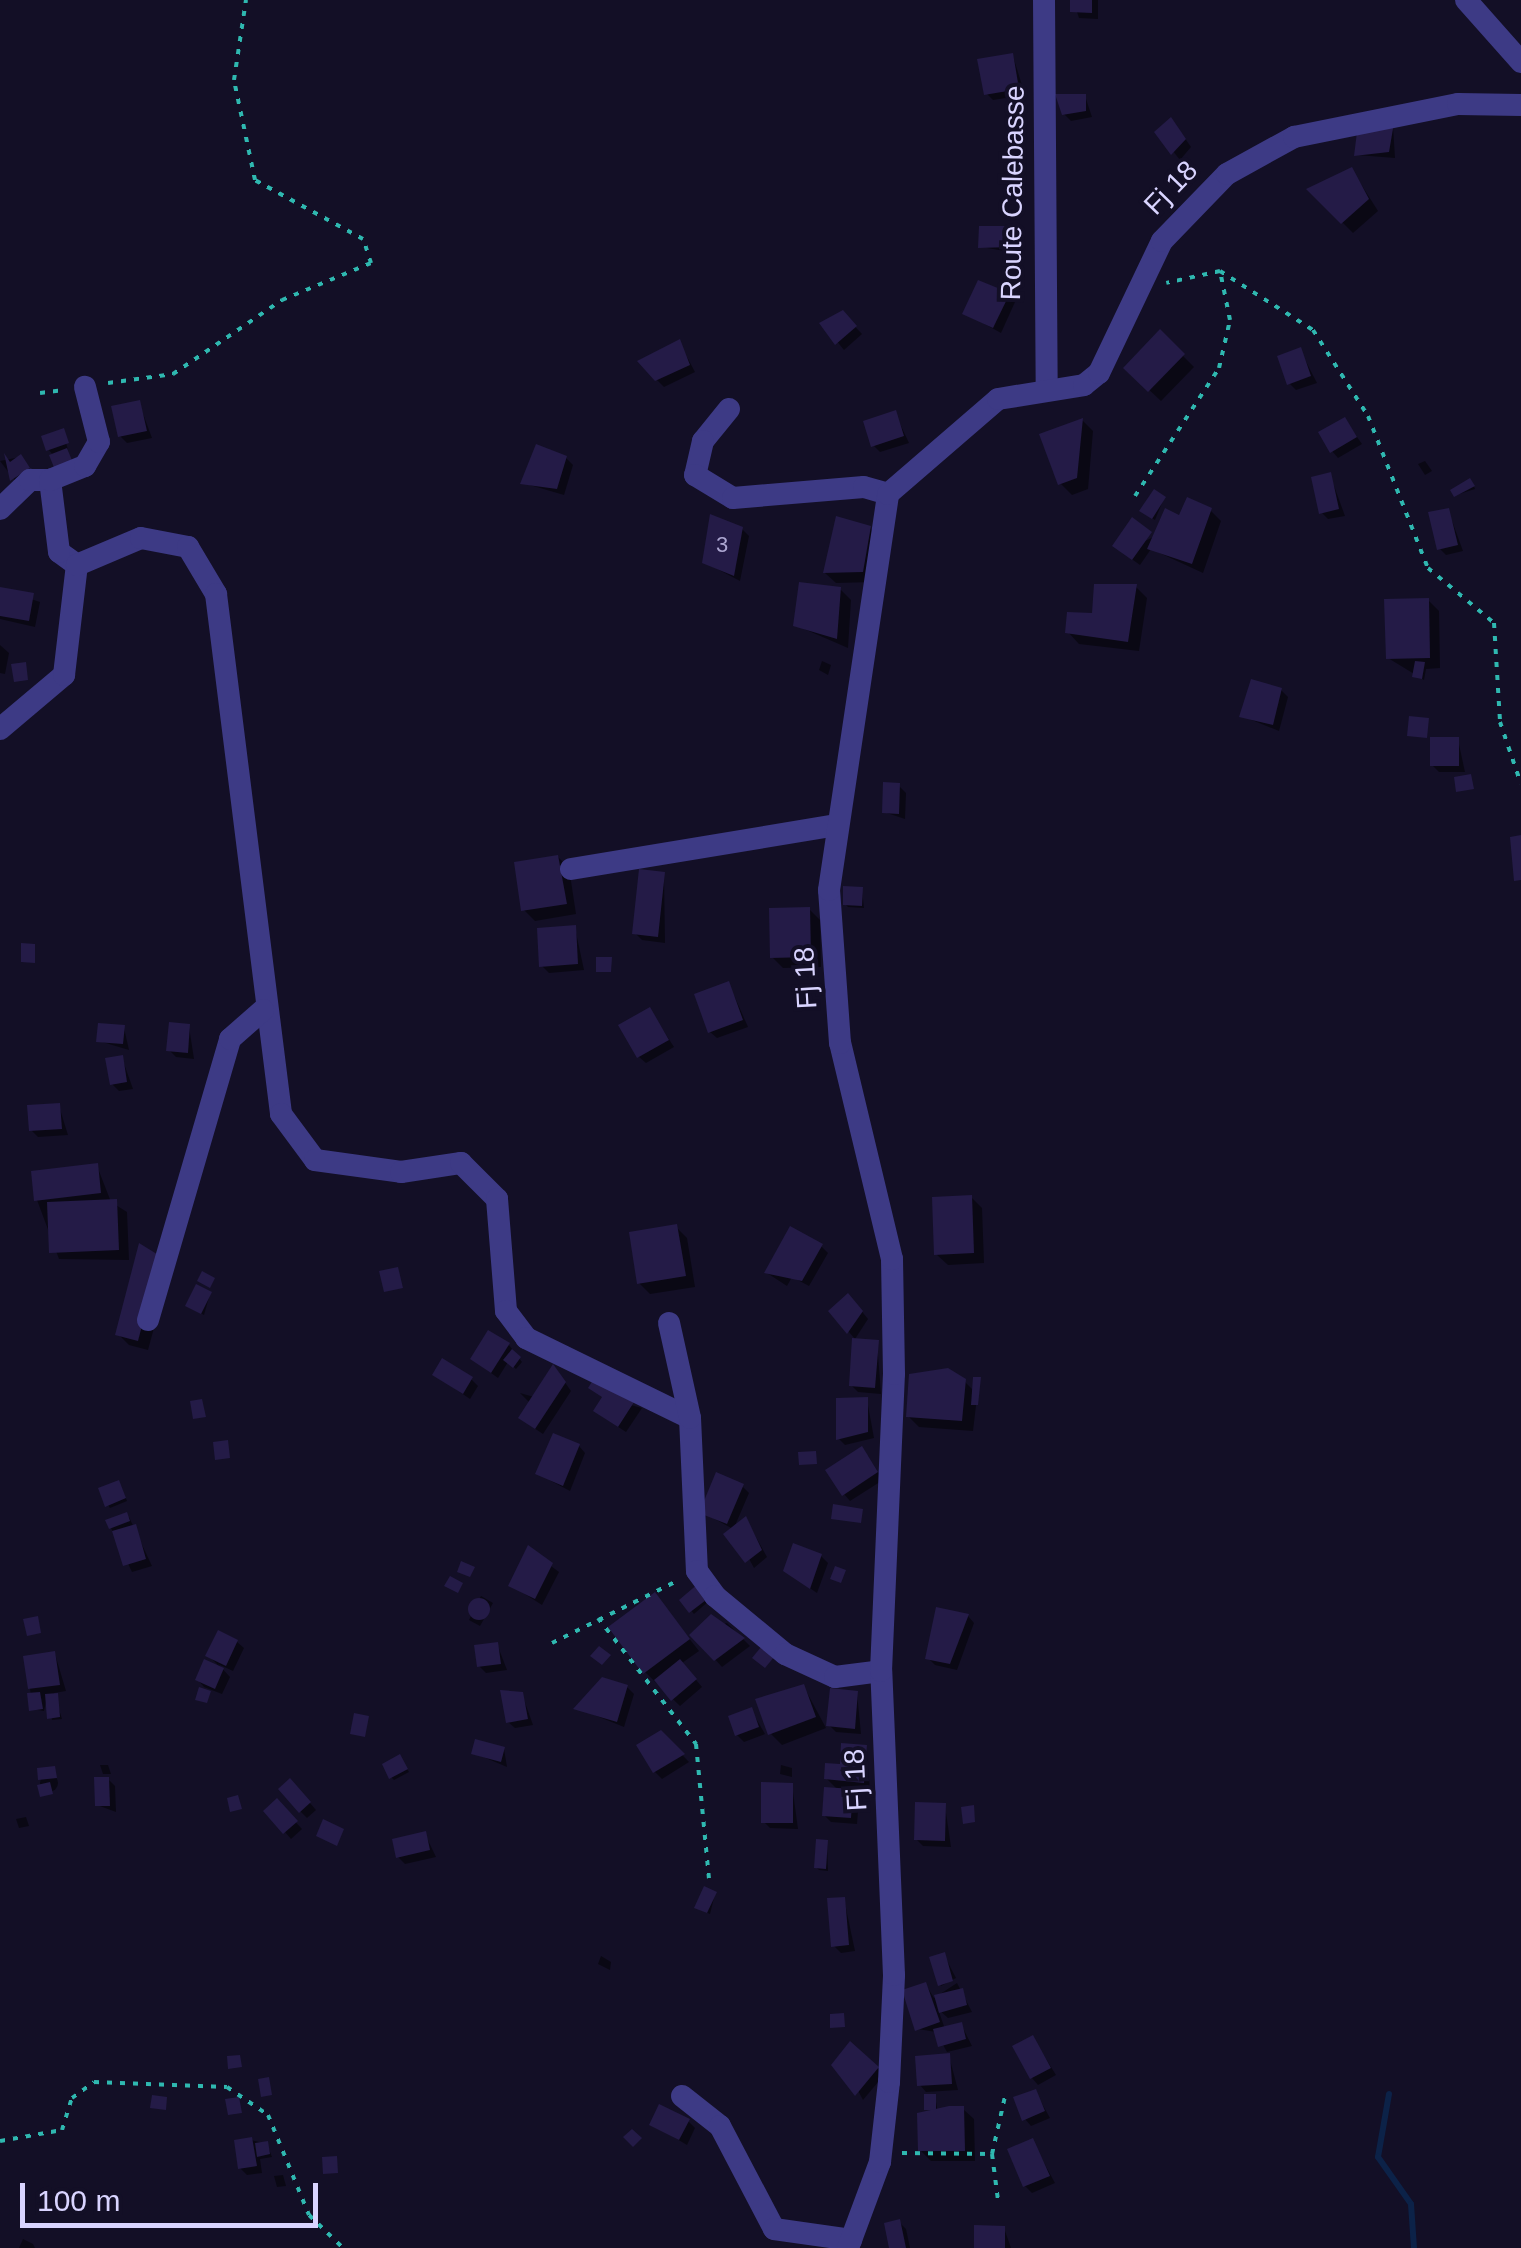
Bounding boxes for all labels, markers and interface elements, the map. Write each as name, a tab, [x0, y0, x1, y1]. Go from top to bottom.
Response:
street label: Route Calebasse	[994, 85, 1032, 301]
street label: Fj 18	[1137, 154, 1205, 222]
house number: 3	[716, 532, 728, 558]
street label: Fj 18	[788, 946, 824, 1010]
street label: Fj 18	[838, 1748, 874, 1812]
scale bar	[25, 2163, 322, 2225]
text: 100 m	[37, 2184, 120, 2217]

